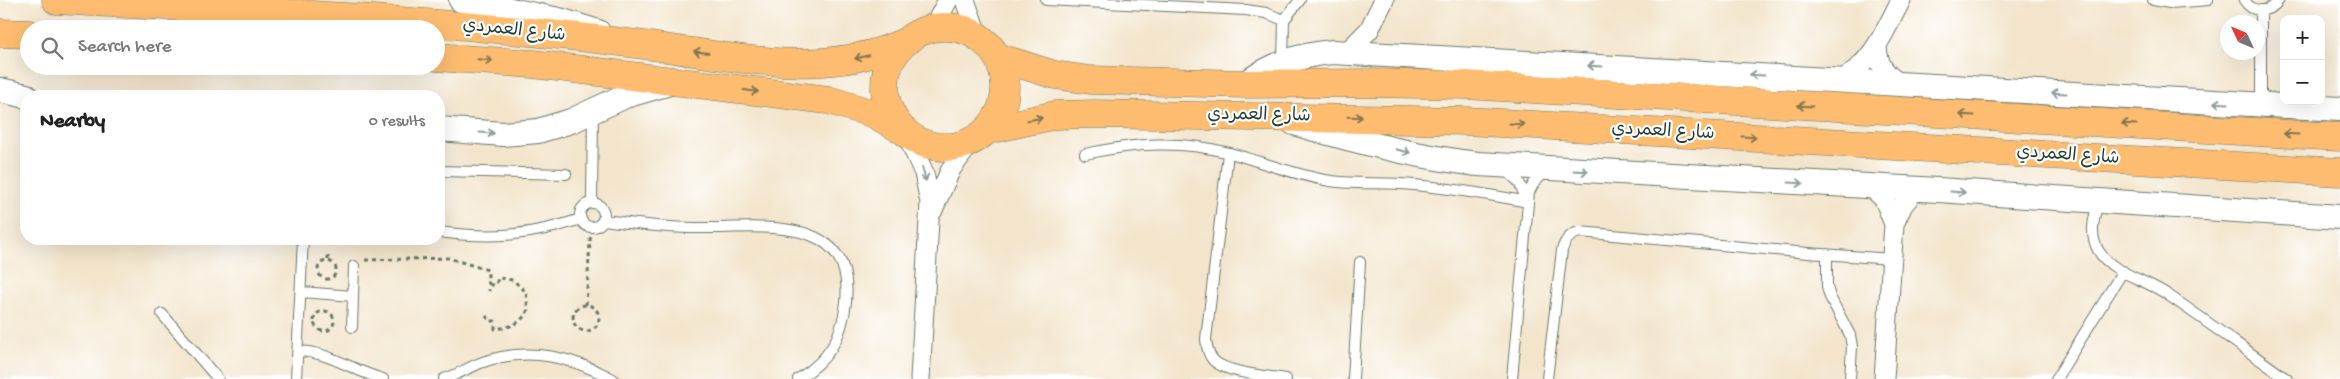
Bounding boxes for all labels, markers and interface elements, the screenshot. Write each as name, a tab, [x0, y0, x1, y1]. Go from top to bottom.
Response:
street label: شارع العمردي	[462, 15, 566, 47]
north arrow	[2220, 15, 2265, 60]
map controls	[2280, 15, 2325, 105]
button: +	[2280, 15, 2325, 60]
search box	[20, 20, 445, 75]
icon: search	[38, 34, 66, 62]
text: Search here	[78, 36, 172, 59]
one-way arrow	[693, 47, 709, 57]
one-way arrow	[854, 53, 870, 62]
one-way arrow	[477, 55, 493, 64]
button: −	[2280, 60, 2325, 105]
one-way arrow	[1587, 62, 1603, 71]
one-way arrow	[1750, 71, 1766, 80]
one-way arrow	[742, 86, 758, 96]
one-way arrow	[2051, 89, 2067, 98]
one-way arrow	[2214, 98, 2230, 107]
one-way arrow	[1797, 101, 1813, 110]
street label: شارع العمردي	[1207, 105, 1311, 127]
text: Nearby	[40, 110, 105, 135]
one-way arrow	[1959, 111, 1975, 120]
one-way arrow	[1346, 112, 1362, 122]
text: 0 results	[369, 113, 425, 132]
one-way arrow	[1027, 114, 1043, 124]
one-way arrow	[1509, 119, 1525, 128]
street label: شارع العمردي	[1611, 119, 1715, 145]
one-way arrow	[2121, 120, 2137, 129]
one-way arrow	[479, 128, 495, 137]
one-way arrow	[2284, 129, 2300, 138]
one-way arrow	[1741, 132, 1757, 141]
street label: شارع العمردي	[2016, 142, 2120, 170]
one-way arrow	[1394, 147, 1410, 156]
one-way arrow	[920, 165, 929, 181]
one-way arrow	[1573, 166, 1589, 175]
one-way arrow	[1787, 178, 1803, 187]
one-way arrow	[1950, 187, 1966, 196]

